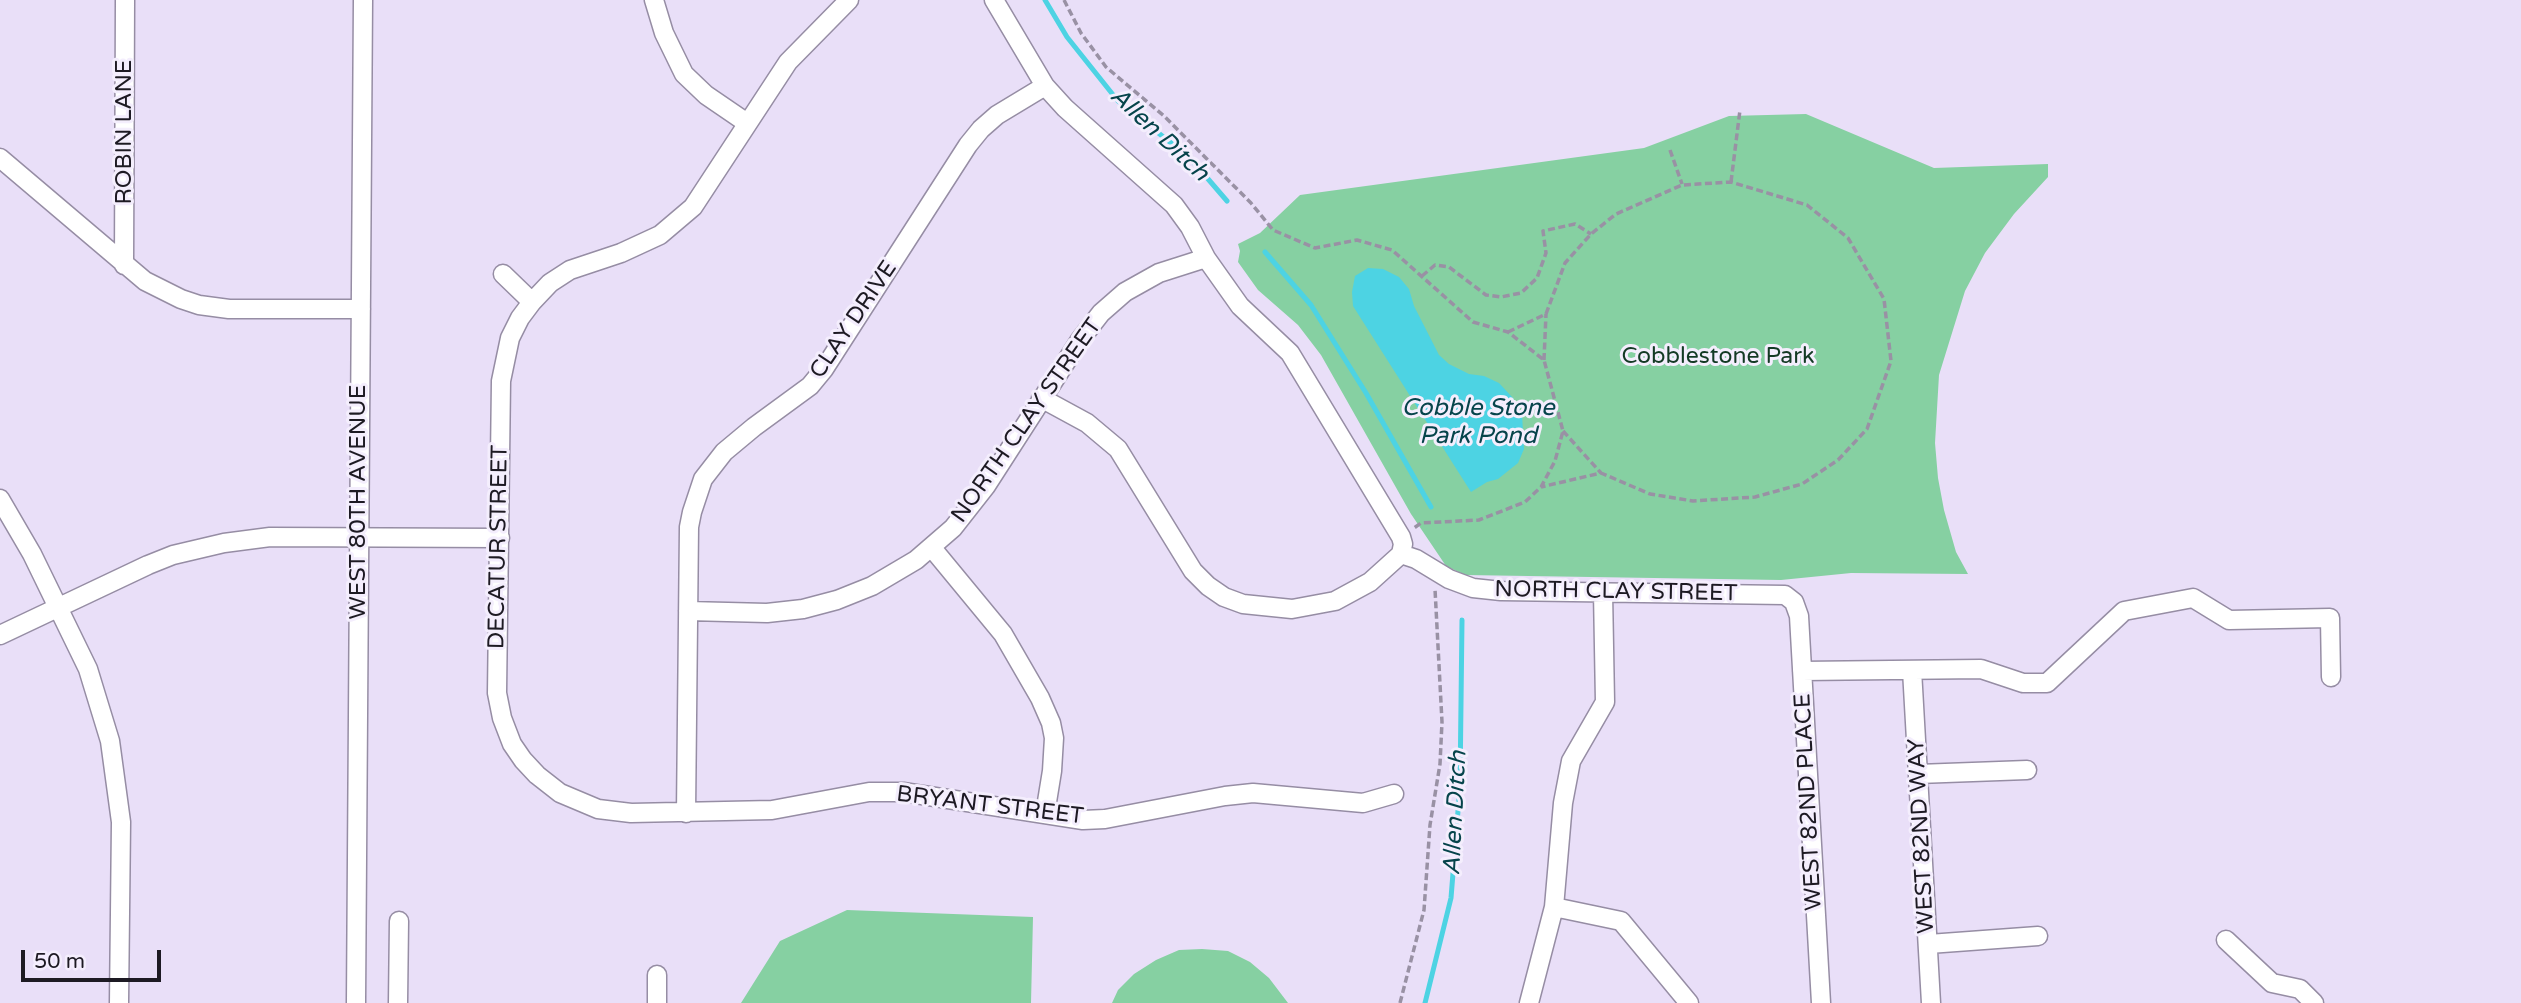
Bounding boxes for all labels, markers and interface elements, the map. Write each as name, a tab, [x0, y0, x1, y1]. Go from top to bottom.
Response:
street label: ROBIN LANE	[111, 59, 139, 205]
water label: Allen Ditch	[1104, 82, 1214, 188]
street label: CLAY DRIVE	[805, 256, 903, 384]
street label: NORTH CLAY STREET	[946, 313, 1108, 529]
park label: Cobblestone Park	[1621, 343, 1815, 371]
street label: WEST 80TH AVENUE	[345, 385, 373, 619]
water label: Cobble Stone Park Pond	[1401, 395, 1555, 451]
street label: DECATUR STREET	[483, 445, 515, 649]
street label: NORTH CLAY STREET	[1494, 576, 1738, 608]
street label: WEST 82ND PLACE	[1790, 693, 1828, 911]
street label: WEST 82ND WAY	[1903, 738, 1941, 934]
water label: Allen Ditch	[1438, 750, 1474, 876]
street label: BRYANT STREET	[895, 781, 1085, 831]
scale bar	[24, 936, 164, 980]
text: 50 m	[34, 949, 85, 974]

